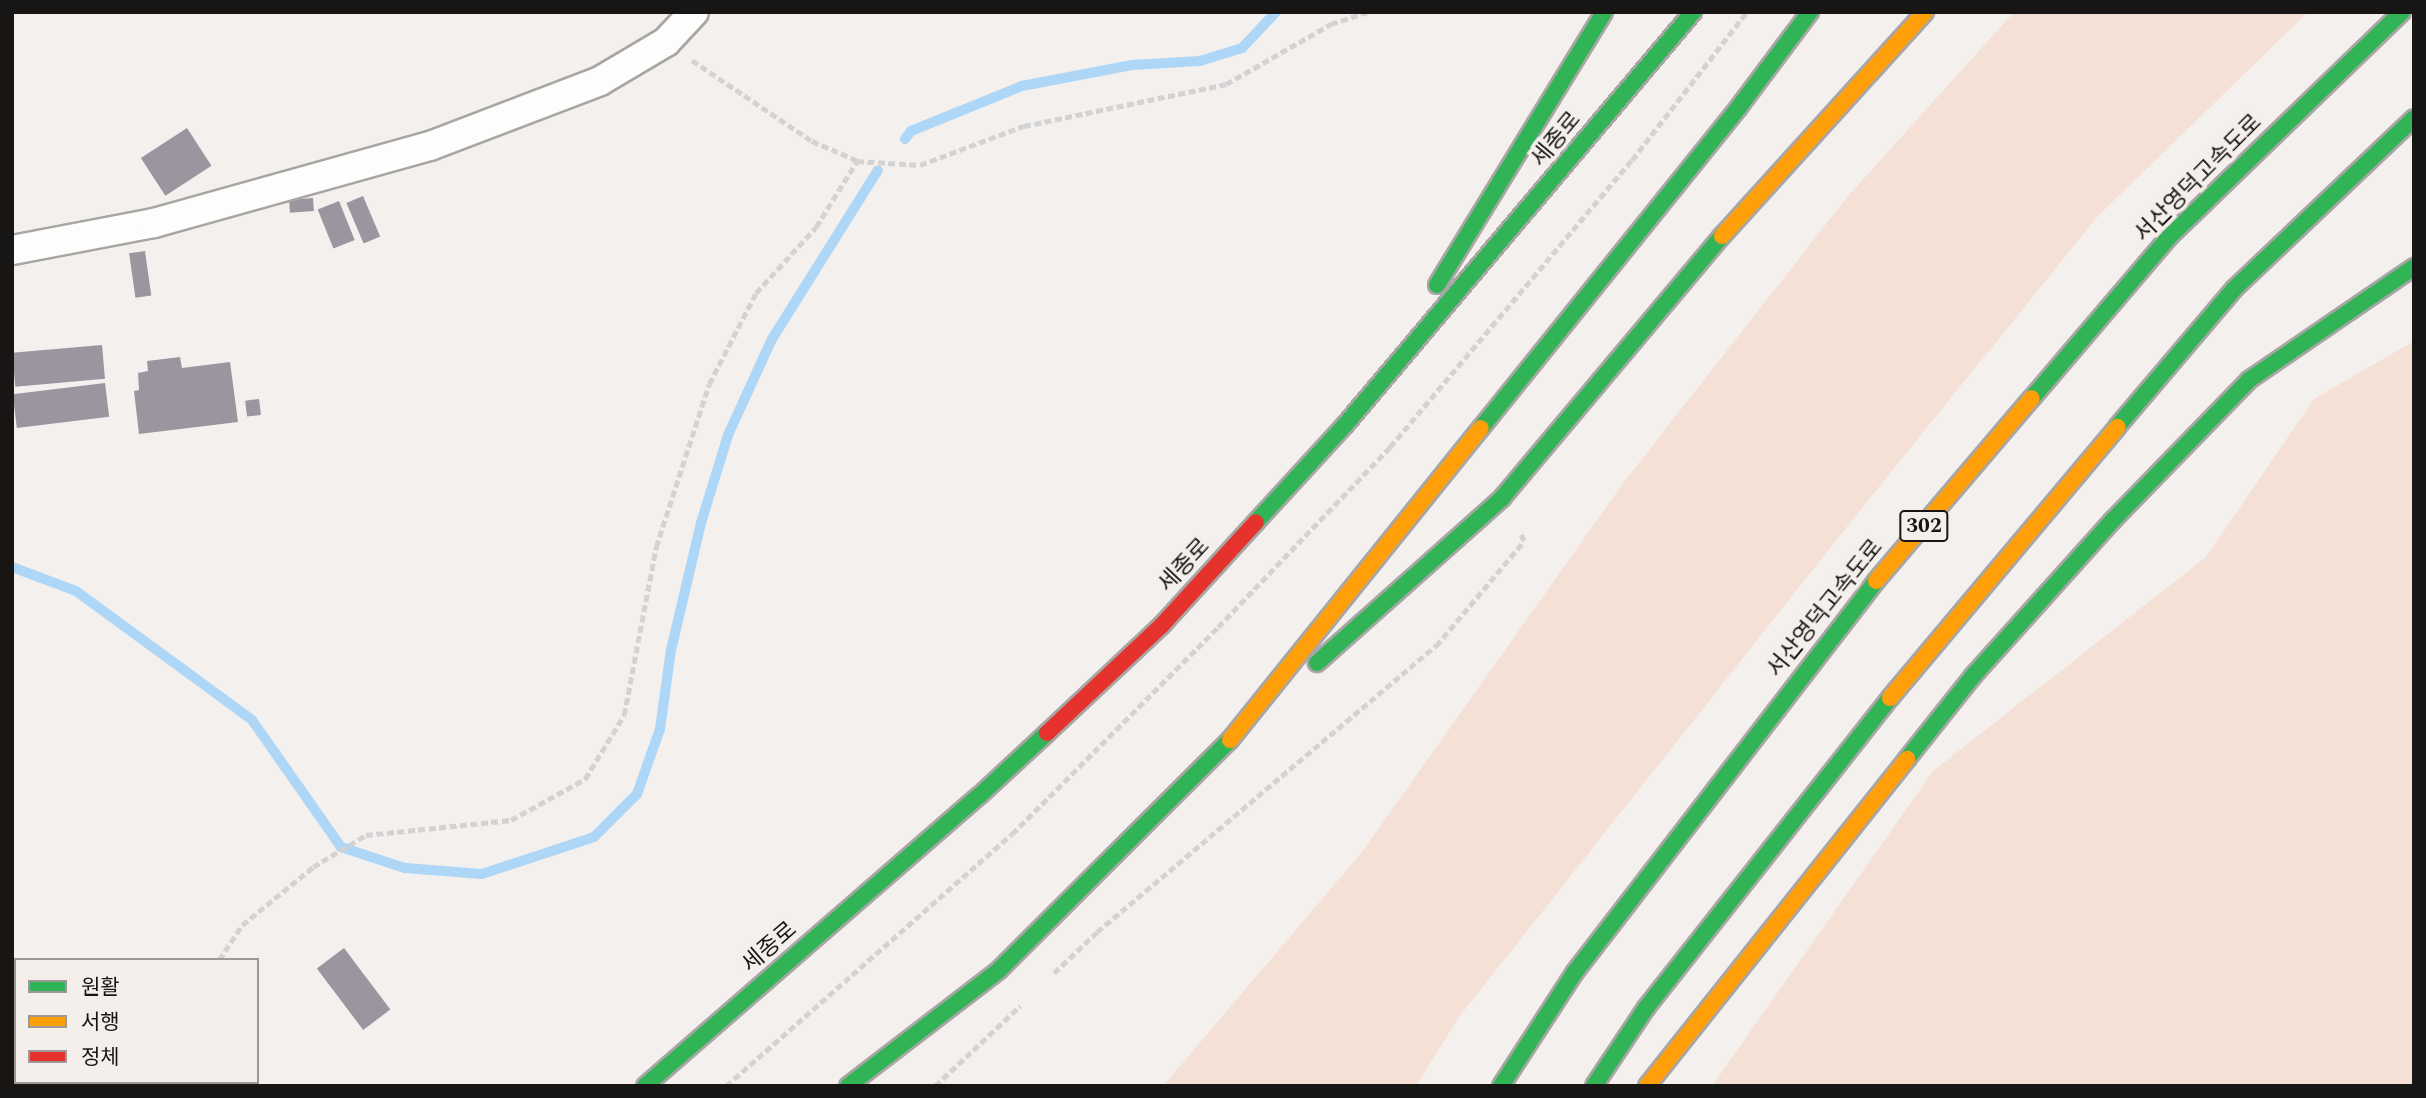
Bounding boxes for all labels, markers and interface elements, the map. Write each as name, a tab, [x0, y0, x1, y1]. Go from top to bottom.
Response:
street label: 세종로	[1526, 107, 1588, 173]
street label: 서산영덕고속도로	[2129, 109, 2269, 249]
road number: 302	[1898, 508, 1950, 544]
street label: 세종로	[1153, 533, 1217, 599]
street label: 서산영덕고속도로	[1762, 535, 1890, 683]
street label: 세종로	[737, 917, 803, 979]
legend	[14, 958, 259, 1084]
text: 원활	[81, 972, 120, 1004]
text: 서행	[81, 1007, 120, 1039]
text: 정체	[81, 1042, 120, 1074]

